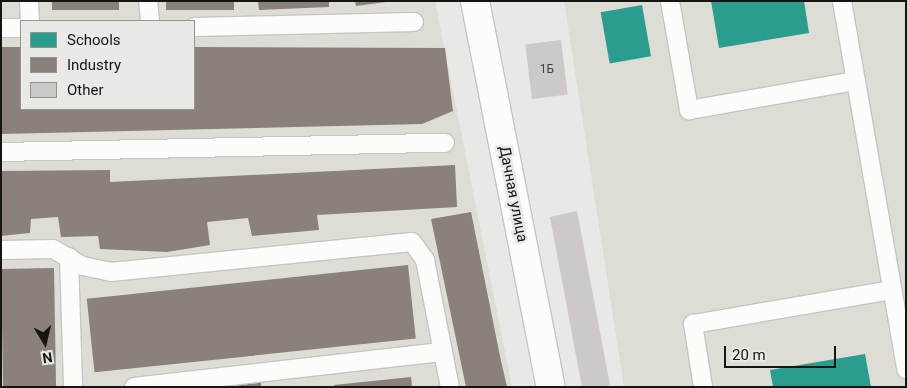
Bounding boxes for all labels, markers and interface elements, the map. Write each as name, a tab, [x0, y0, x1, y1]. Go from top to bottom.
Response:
legend	[20, 20, 195, 110]
text: Schools	[67, 31, 121, 49]
text: Industry	[67, 56, 121, 74]
house number: 1Б	[540, 63, 554, 77]
text: Other	[67, 81, 104, 99]
street label: Дачная улица	[495, 144, 531, 244]
north arrow	[20, 318, 70, 368]
scale bar	[727, 336, 840, 368]
text: 20 m	[732, 346, 766, 364]
text: N	[41, 349, 53, 366]

